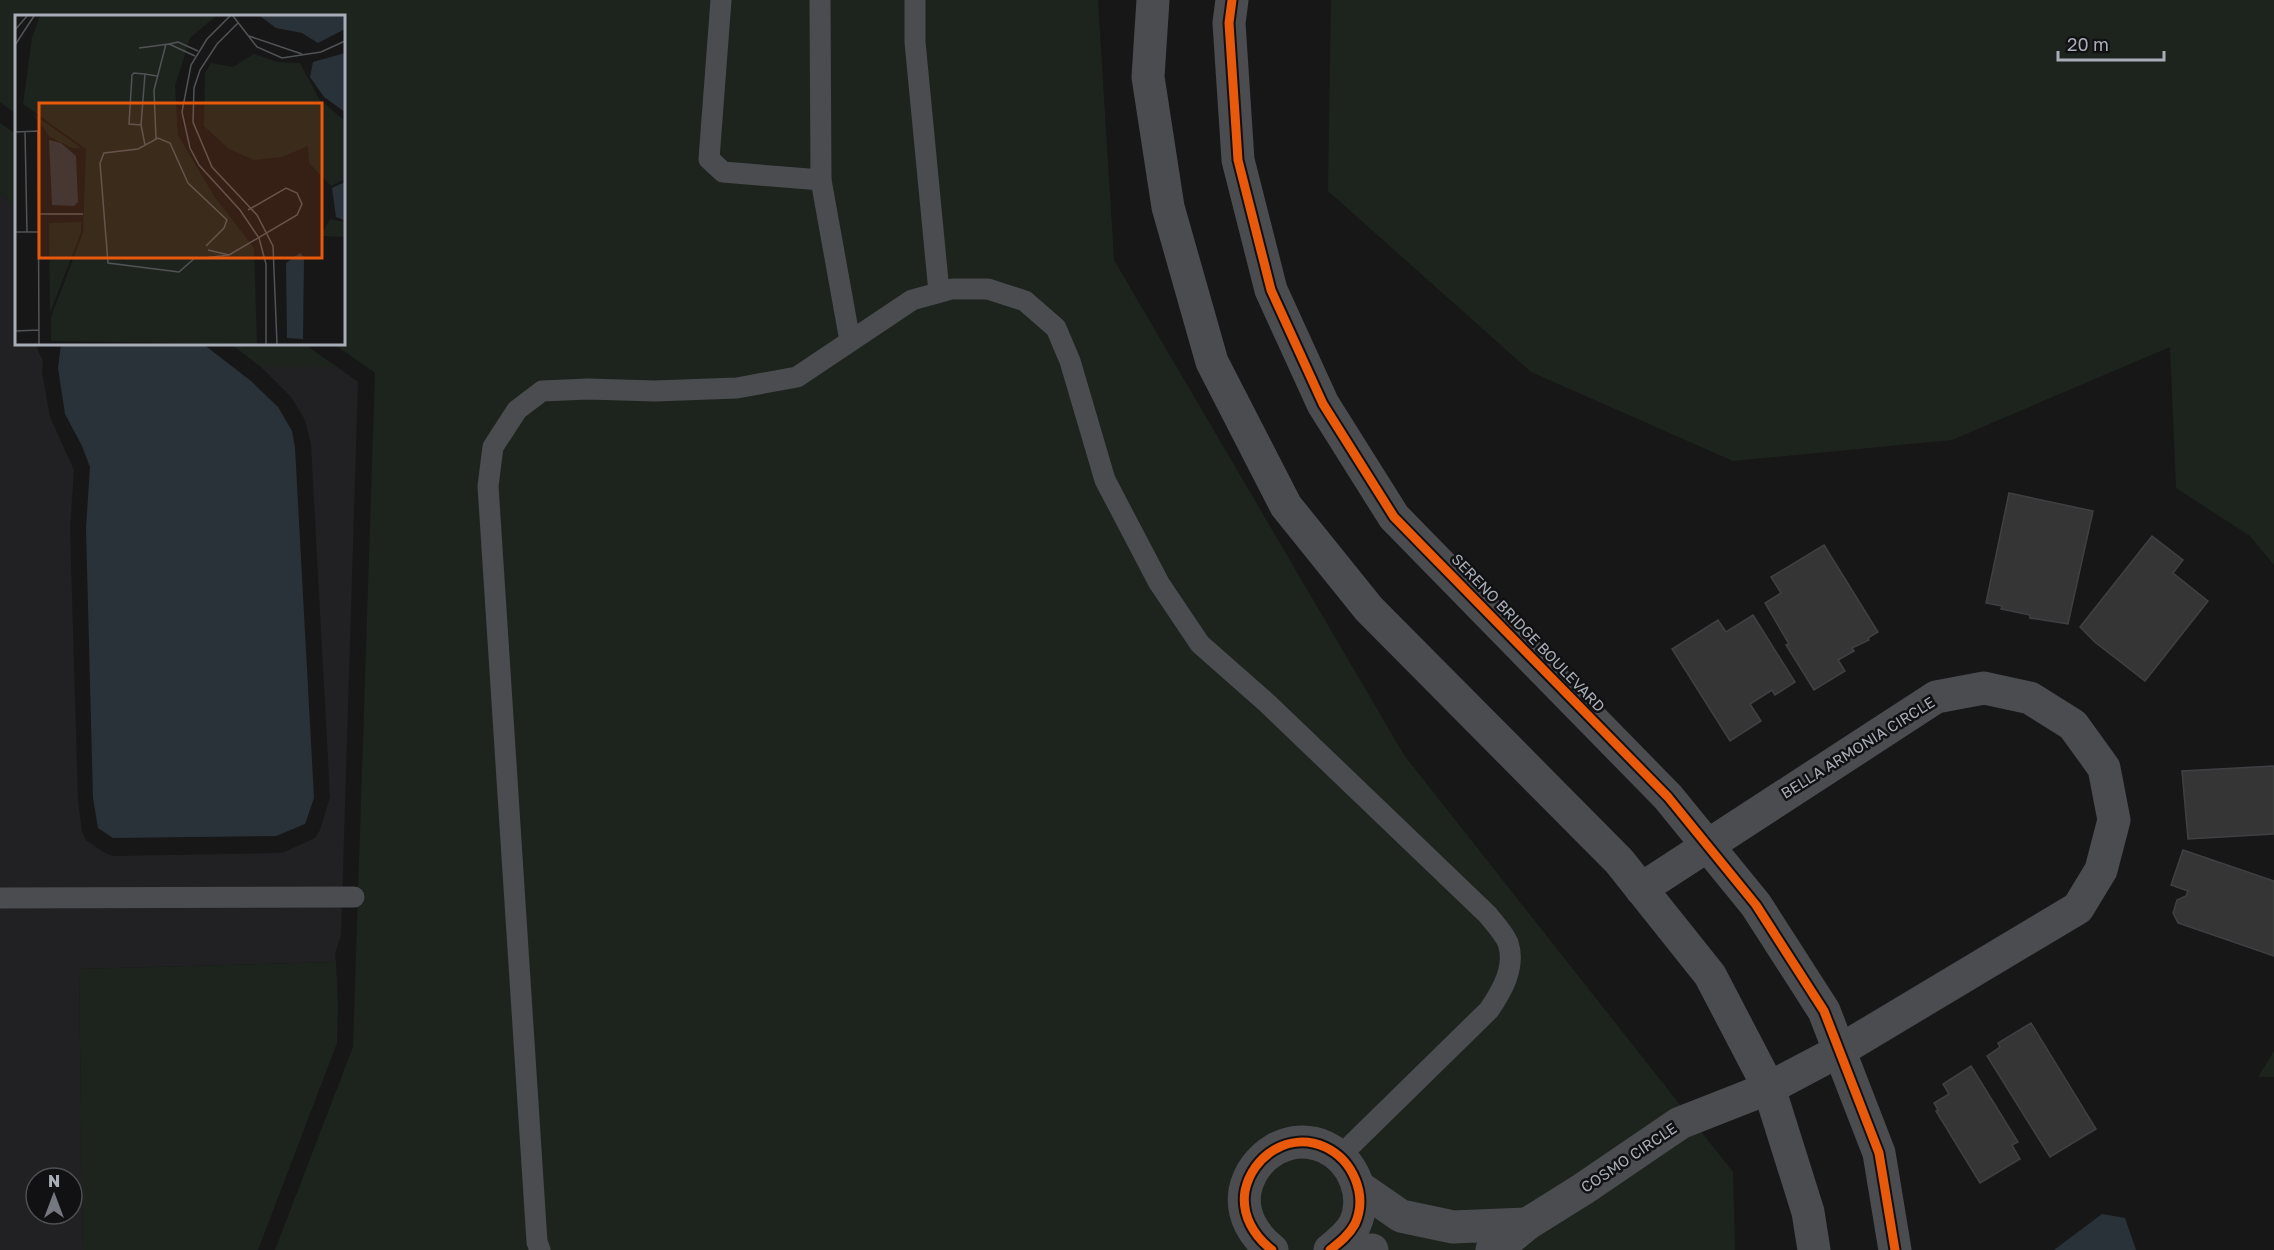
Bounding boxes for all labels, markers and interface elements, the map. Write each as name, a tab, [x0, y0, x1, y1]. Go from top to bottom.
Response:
inset map	[15, 15, 345, 345]
scale bar	[2058, 24, 2164, 62]
text: 20 m	[2067, 33, 2109, 55]
street label: SERENO BRIDGE BOULEVARD	[1448, 550, 1609, 715]
street label: BELLA ARMONIA CIRCLE	[1777, 692, 1938, 802]
street label: COSMO CIRCLE	[1577, 1118, 1680, 1196]
north arrow	[24, 1166, 84, 1226]
text: N	[48, 1171, 60, 1191]

